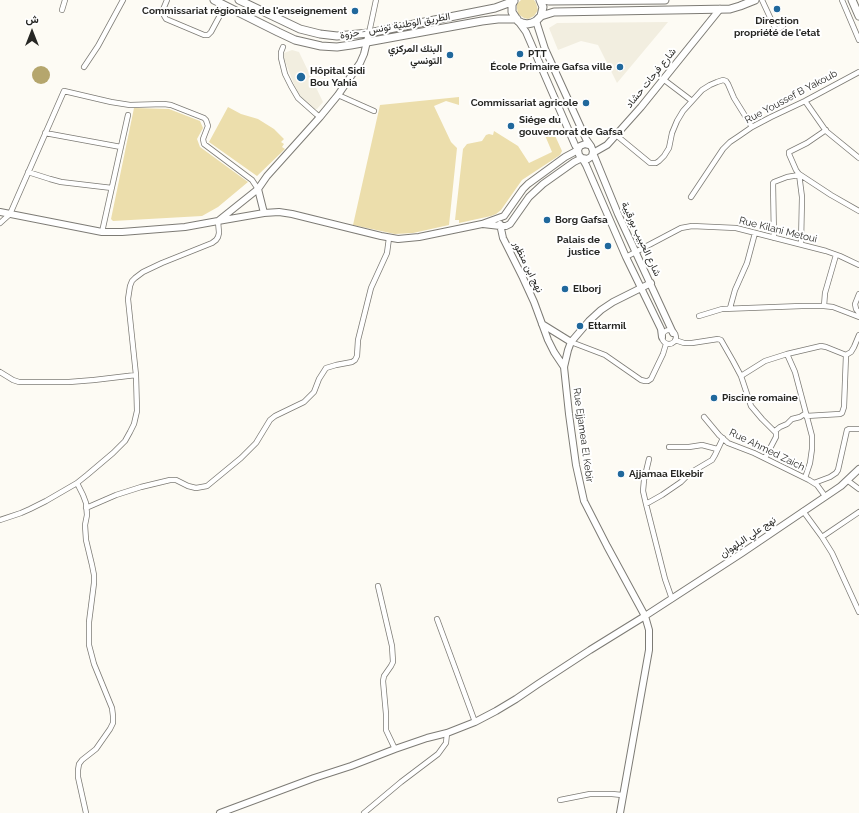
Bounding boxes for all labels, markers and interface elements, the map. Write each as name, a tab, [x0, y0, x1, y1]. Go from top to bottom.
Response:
marker: Direction propriété de l'etat	[772, 4, 782, 14]
place label: Commissariat régionale de l'enseignement	[142, 5, 347, 17]
marker: Commissariat régionale de l'enseignement	[350, 6, 360, 16]
street label: الطريق الوطنية تونس - حزوة	[339, 10, 451, 42]
north arrow	[12, 12, 52, 52]
text: ش	[25, 13, 39, 26]
place label: Direction propriété de l'etat	[734, 15, 820, 38]
place label: البنك المركزي التونسي	[388, 43, 442, 66]
street label: شارع فرحات حشاد	[623, 46, 679, 110]
place label: PTT	[528, 48, 547, 60]
marker: PTT	[515, 49, 525, 59]
marker: البنك المركزي التونسي	[445, 50, 455, 60]
place label: École Primaire Gafsa ville	[490, 61, 612, 73]
marker: École Primaire Gafsa ville	[615, 62, 625, 72]
place label: Hôpital Sidi Bou Yahia	[310, 65, 365, 88]
street label: Rue Youssef B Yakoub	[743, 68, 839, 126]
marker: Hôpital Sidi Bou Yahia	[295, 71, 307, 83]
place label: Commissariat agricole	[471, 97, 578, 109]
marker: Commissariat agricole	[581, 98, 591, 108]
place label: Siége du gouvernorat de Gafsa	[519, 114, 623, 138]
marker: Siége du gouvernorat de Gafsa	[506, 121, 516, 131]
street label: شارع الحبيب بورقيبة	[619, 200, 663, 278]
place label: Borg Gafsa	[555, 214, 608, 226]
marker: Borg Gafsa	[542, 215, 552, 225]
street label: Rue Kilani Metoui	[738, 215, 818, 245]
place label: Palais de justice	[557, 234, 600, 258]
street label: نهج ابن منظور	[510, 239, 546, 295]
marker: Palais de justice	[603, 241, 613, 251]
place label: Elborj	[573, 283, 601, 295]
marker: Elborj	[560, 284, 570, 294]
place label: Ettarmil	[588, 320, 626, 332]
marker: Ettarmil	[575, 321, 585, 331]
street label: Rue Ejjamea El Kebir	[570, 387, 596, 483]
place label: Piscine romaine	[722, 392, 798, 404]
marker: Piscine romaine	[709, 393, 719, 403]
street label: Rue Ahmed Zaich	[727, 427, 807, 473]
place label: Ajjamaa Elkebir	[629, 468, 703, 480]
marker: Ajjamaa Elkebir	[616, 469, 626, 479]
street label: نهج علي البلهوان	[718, 514, 778, 560]

